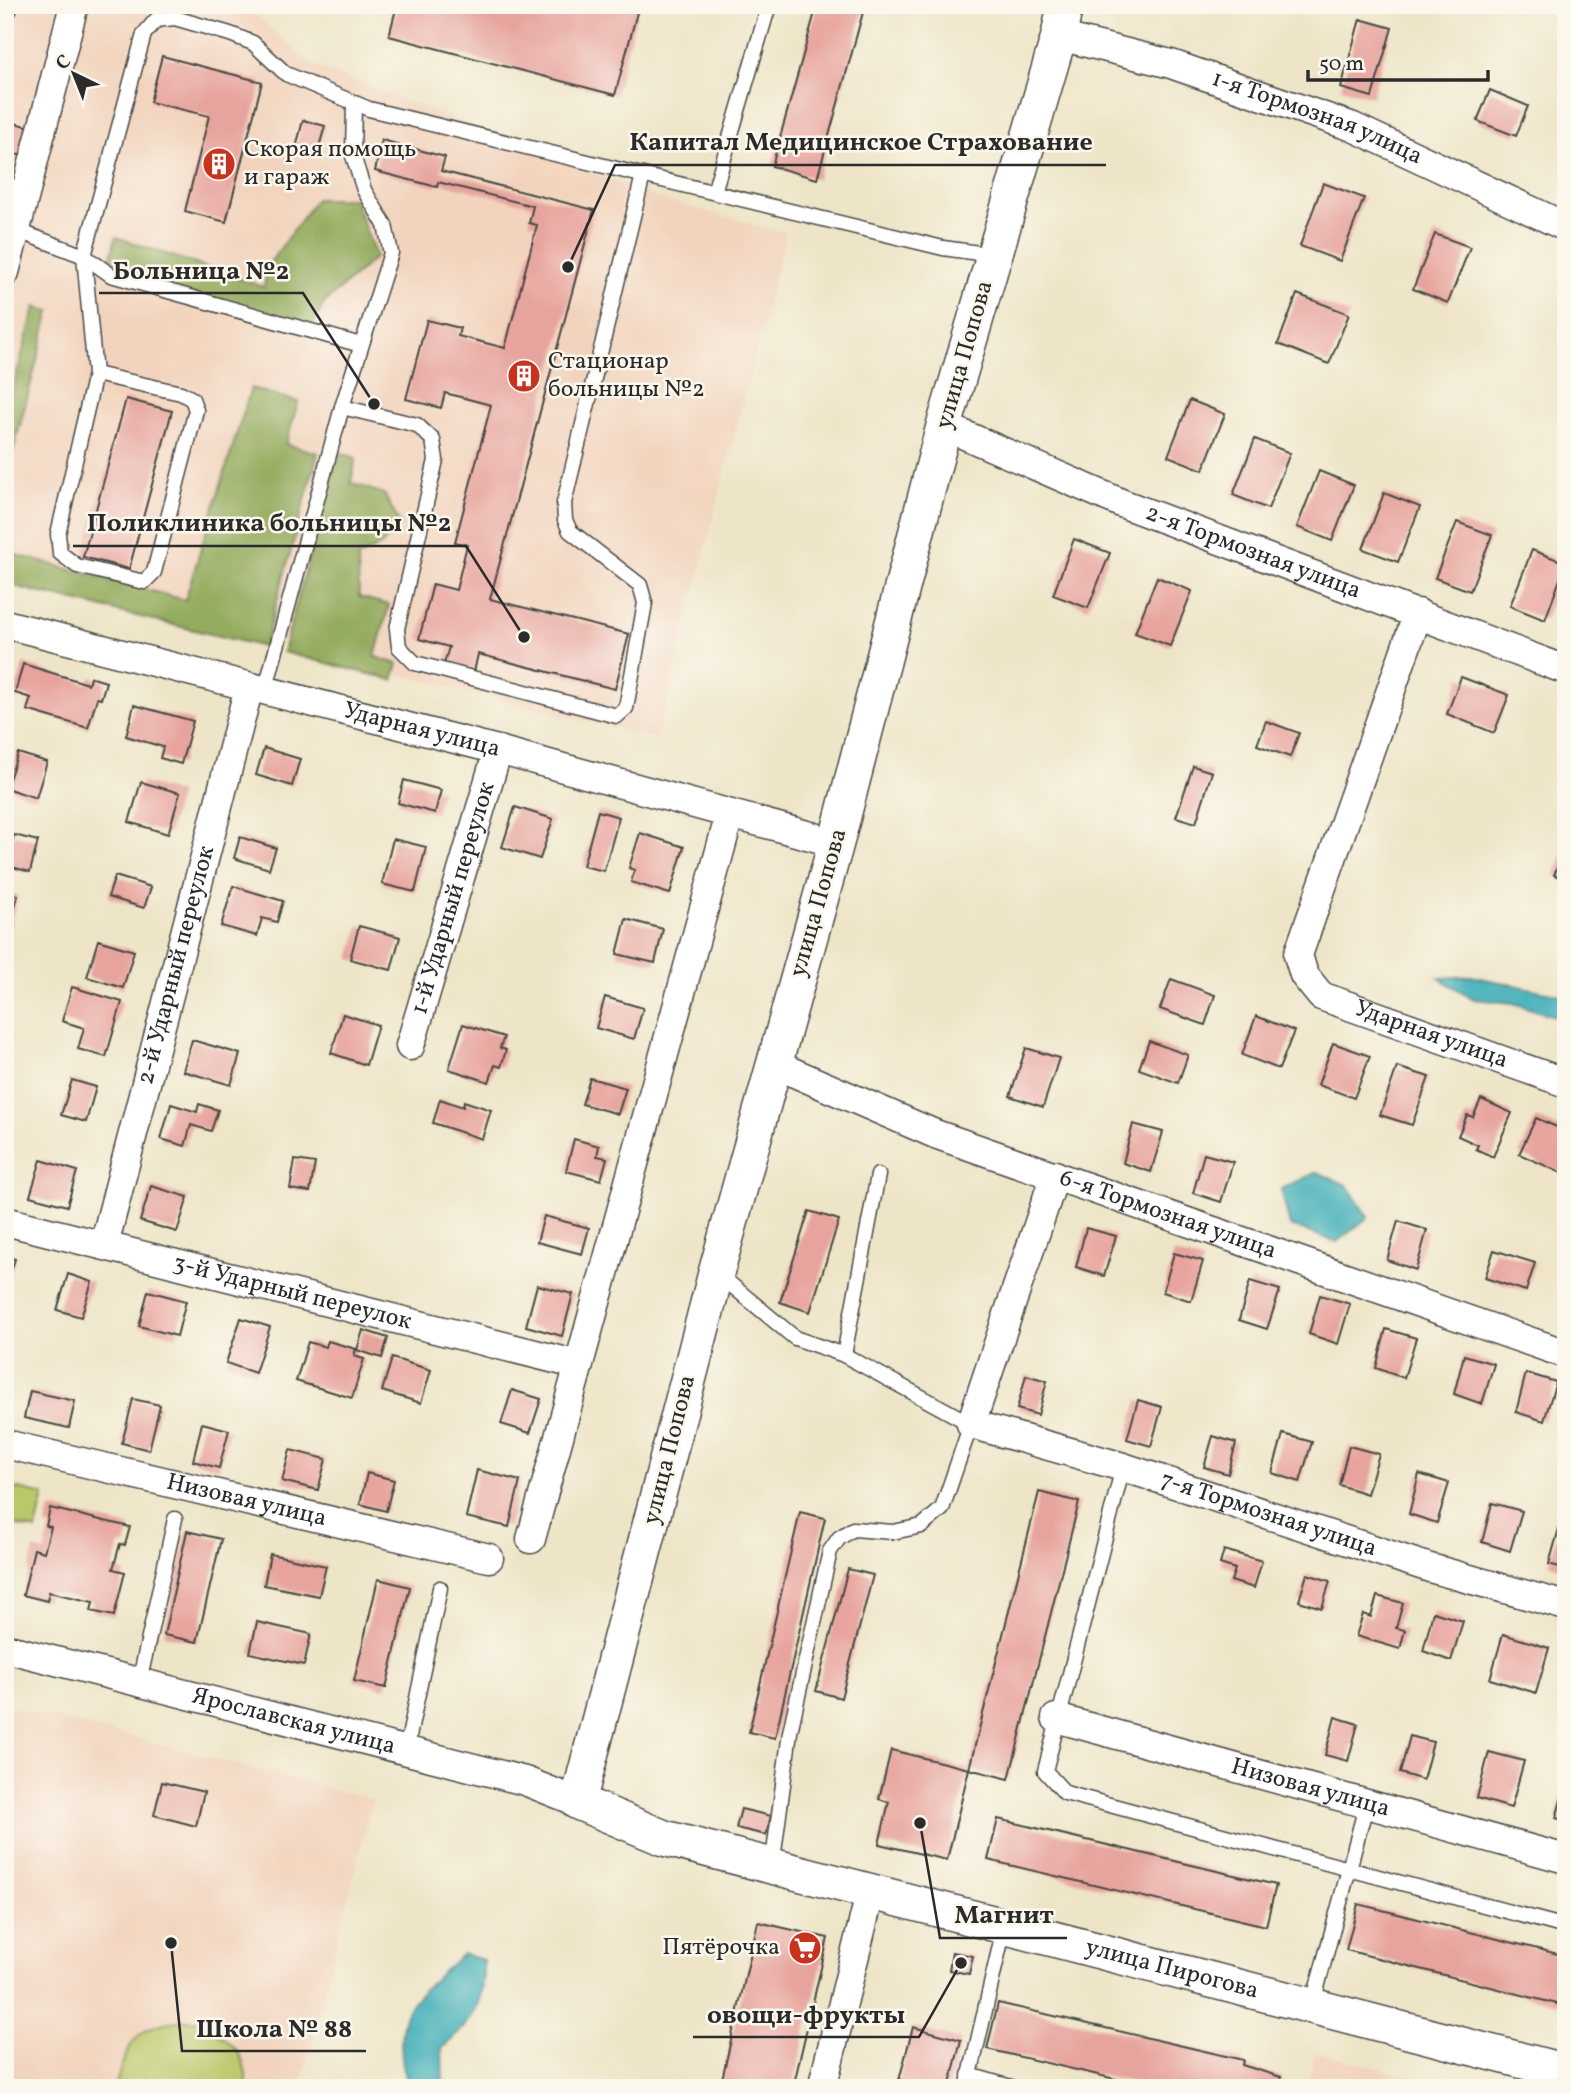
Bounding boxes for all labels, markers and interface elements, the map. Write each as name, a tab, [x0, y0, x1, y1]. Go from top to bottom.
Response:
north arrow	[38, 38, 108, 108]
scale bar	[1308, 38, 1489, 82]
text: С	[50, 49, 77, 77]
text: 50 m	[1319, 50, 1364, 79]
street label: 1-я Тормозная улица	[1207, 62, 1428, 174]
callout: Капитал Медицинское Страхование	[615, 118, 1106, 165]
text: Капитал Медицинское Страхование	[629, 125, 1093, 161]
place label: Скорая помощь и гараж	[244, 133, 416, 195]
building icon: Скорая помощь и гараж	[200, 145, 238, 183]
callout: Больница №2	[99, 246, 303, 293]
text: Больница №2	[113, 254, 289, 290]
street label: улица Попова	[928, 277, 1002, 433]
place label: Стационар больницы №2	[548, 345, 705, 407]
building icon: Стационар больницы №2	[505, 357, 543, 395]
street label: 2-я Тормозная улица	[1140, 497, 1366, 608]
callout: Поликлиника больницы №2	[73, 499, 466, 546]
text: Поликлиника больницы №2	[87, 506, 451, 542]
street label: Ударная улица	[339, 694, 504, 767]
street label: 1-й Ударный переулок	[403, 778, 505, 1019]
street label: улица Попова	[782, 825, 856, 981]
street label: 2-й Ударный переулок	[129, 842, 224, 1088]
street label: Ударная улица	[1349, 992, 1512, 1078]
street label: 6-я Тормозная улица	[1055, 1162, 1281, 1269]
street label: 3-й Ударный переулок	[169, 1247, 415, 1339]
street label: улица Попова	[635, 1372, 705, 1528]
street label: 7-я Тормозная улица	[1156, 1463, 1381, 1566]
street label: Низовая улица	[163, 1466, 330, 1536]
street label: Ярославская улица	[188, 1679, 399, 1764]
street label: Низовая улица	[1227, 1750, 1394, 1827]
callout: Магнит	[940, 1891, 1067, 1938]
text: Магнит	[954, 1898, 1054, 1934]
supermarket icon: Пятёрочка	[786, 1929, 824, 1967]
place label: Пятёрочка	[662, 1931, 780, 1965]
street label: улица Пирогова	[1082, 1931, 1262, 2009]
callout: овощи-фрукты	[693, 1990, 919, 2037]
text: овощи-фрукты	[707, 1998, 905, 2034]
callout: Школа № 88	[182, 2004, 366, 2051]
text: Школа № 88	[196, 2012, 352, 2048]

